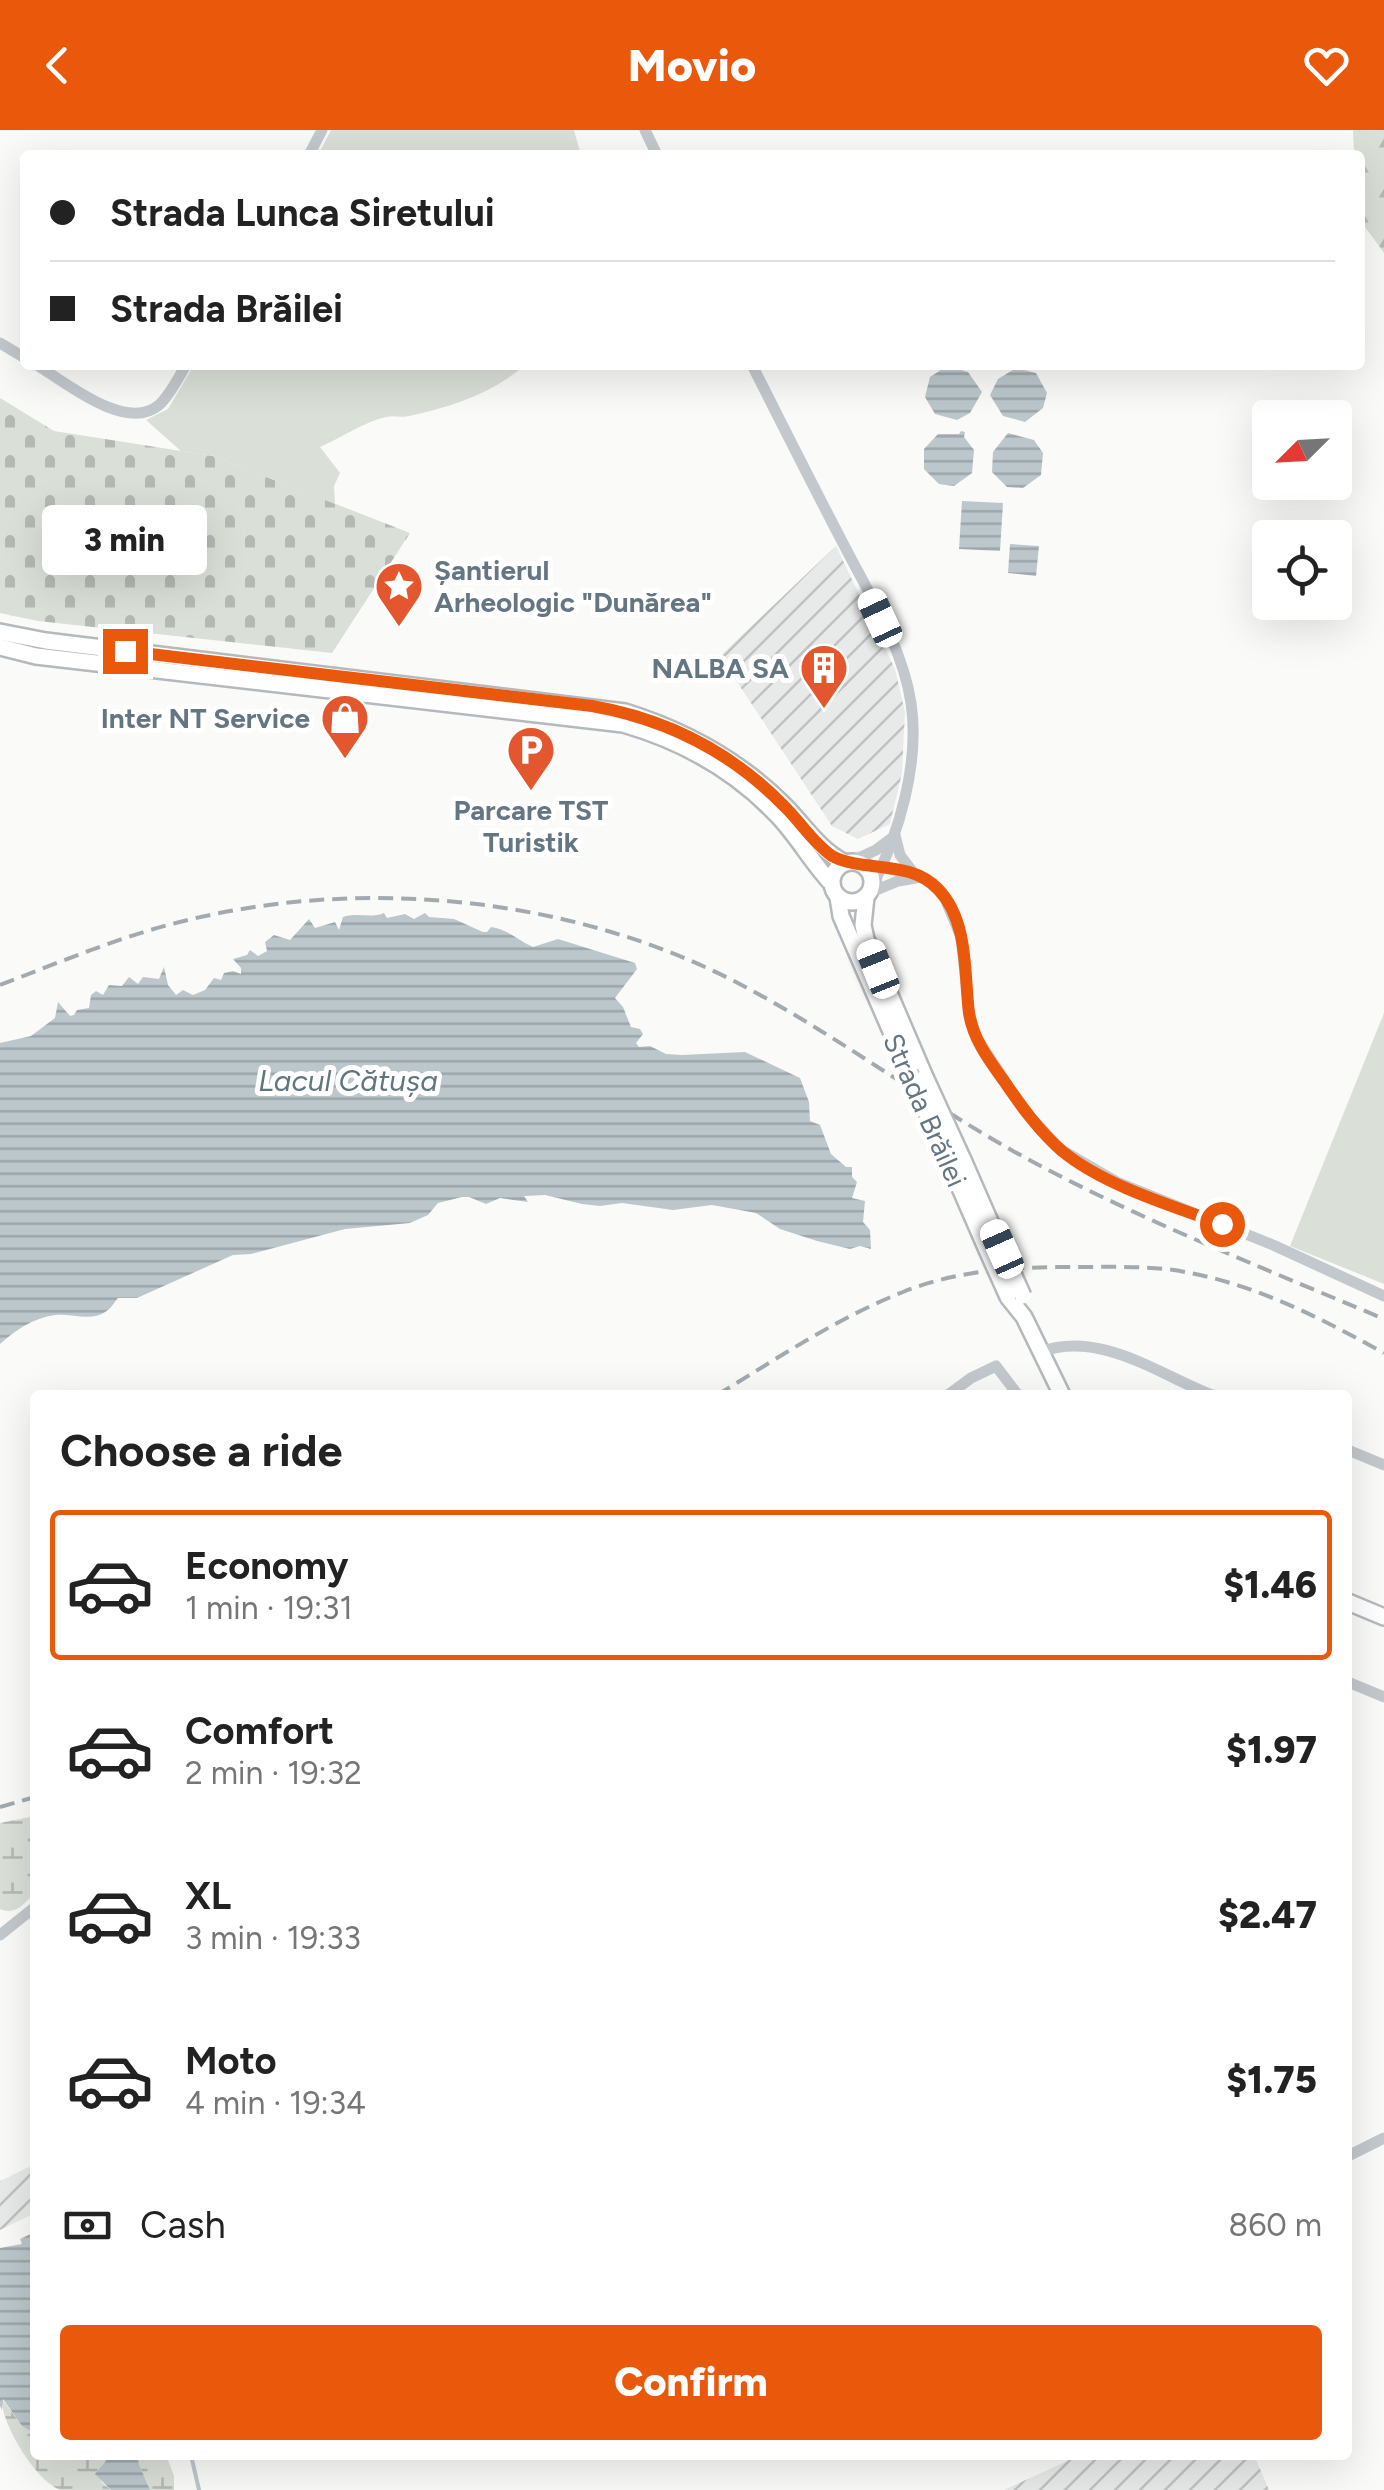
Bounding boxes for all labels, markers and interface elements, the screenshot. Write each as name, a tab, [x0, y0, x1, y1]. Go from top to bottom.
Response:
icon: back	[30, 38, 85, 93]
text: Movio	[628, 38, 756, 92]
icon: heart	[1299, 38, 1354, 93]
text: Strada Lunca Siretului	[110, 190, 495, 236]
text: Strada Brăilei	[110, 286, 343, 332]
north arrow	[1252, 400, 1352, 500]
map controls	[1252, 400, 1352, 620]
callout: 3 min	[42, 506, 208, 576]
button: locate	[1252, 520, 1352, 620]
text: 3 min	[84, 521, 165, 559]
place label: Șantierul Arheologic "Dunărea"	[434, 553, 712, 619]
place icon: Șantierul Arheologic "Dunărea"	[373, 560, 425, 628]
car	[854, 584, 906, 652]
route end	[103, 629, 148, 674]
building icon: NALBA SA	[798, 642, 850, 710]
place label: NALBA SA	[652, 651, 789, 685]
shop icon: Inter NT Service	[319, 692, 371, 760]
place label: Inter NT Service	[101, 701, 310, 735]
parking icon: Parcare TST Turistik	[505, 724, 557, 792]
place label: Parcare TST Turistik	[454, 793, 608, 859]
car	[853, 936, 903, 1002]
street label: Strada Brăilei	[876, 1028, 974, 1192]
water label: Lacul Cătușa	[258, 1062, 438, 1099]
route start	[1200, 1202, 1245, 1247]
car	[976, 1215, 1028, 1283]
text: Choose a ride	[60, 1423, 342, 1477]
icon: car	[65, 1540, 155, 1630]
text: Economy	[185, 1543, 348, 1589]
text: $1.46	[1223, 1562, 1317, 1608]
text: 1 min · 19:31	[185, 1589, 353, 1627]
icon: car	[65, 1705, 155, 1795]
text: Comfort	[185, 1708, 334, 1754]
text: $1.97	[1226, 1727, 1317, 1773]
text: 2 min · 19:32	[185, 1754, 362, 1792]
icon: car	[65, 1870, 155, 1960]
text: XL	[185, 1873, 231, 1919]
text: $2.47	[1218, 1892, 1317, 1938]
text: 3 min · 19:33	[185, 1919, 361, 1957]
icon: car	[65, 2035, 155, 2125]
text: Moto	[185, 2038, 277, 2084]
text: $1.75	[1226, 2057, 1317, 2103]
text: 4 min · 19:34	[185, 2084, 366, 2122]
icon: cash	[60, 2198, 115, 2253]
text: Cash	[140, 2202, 226, 2248]
text: 860 m	[1229, 2206, 1322, 2244]
button: Confirm	[60, 2325, 1322, 2440]

